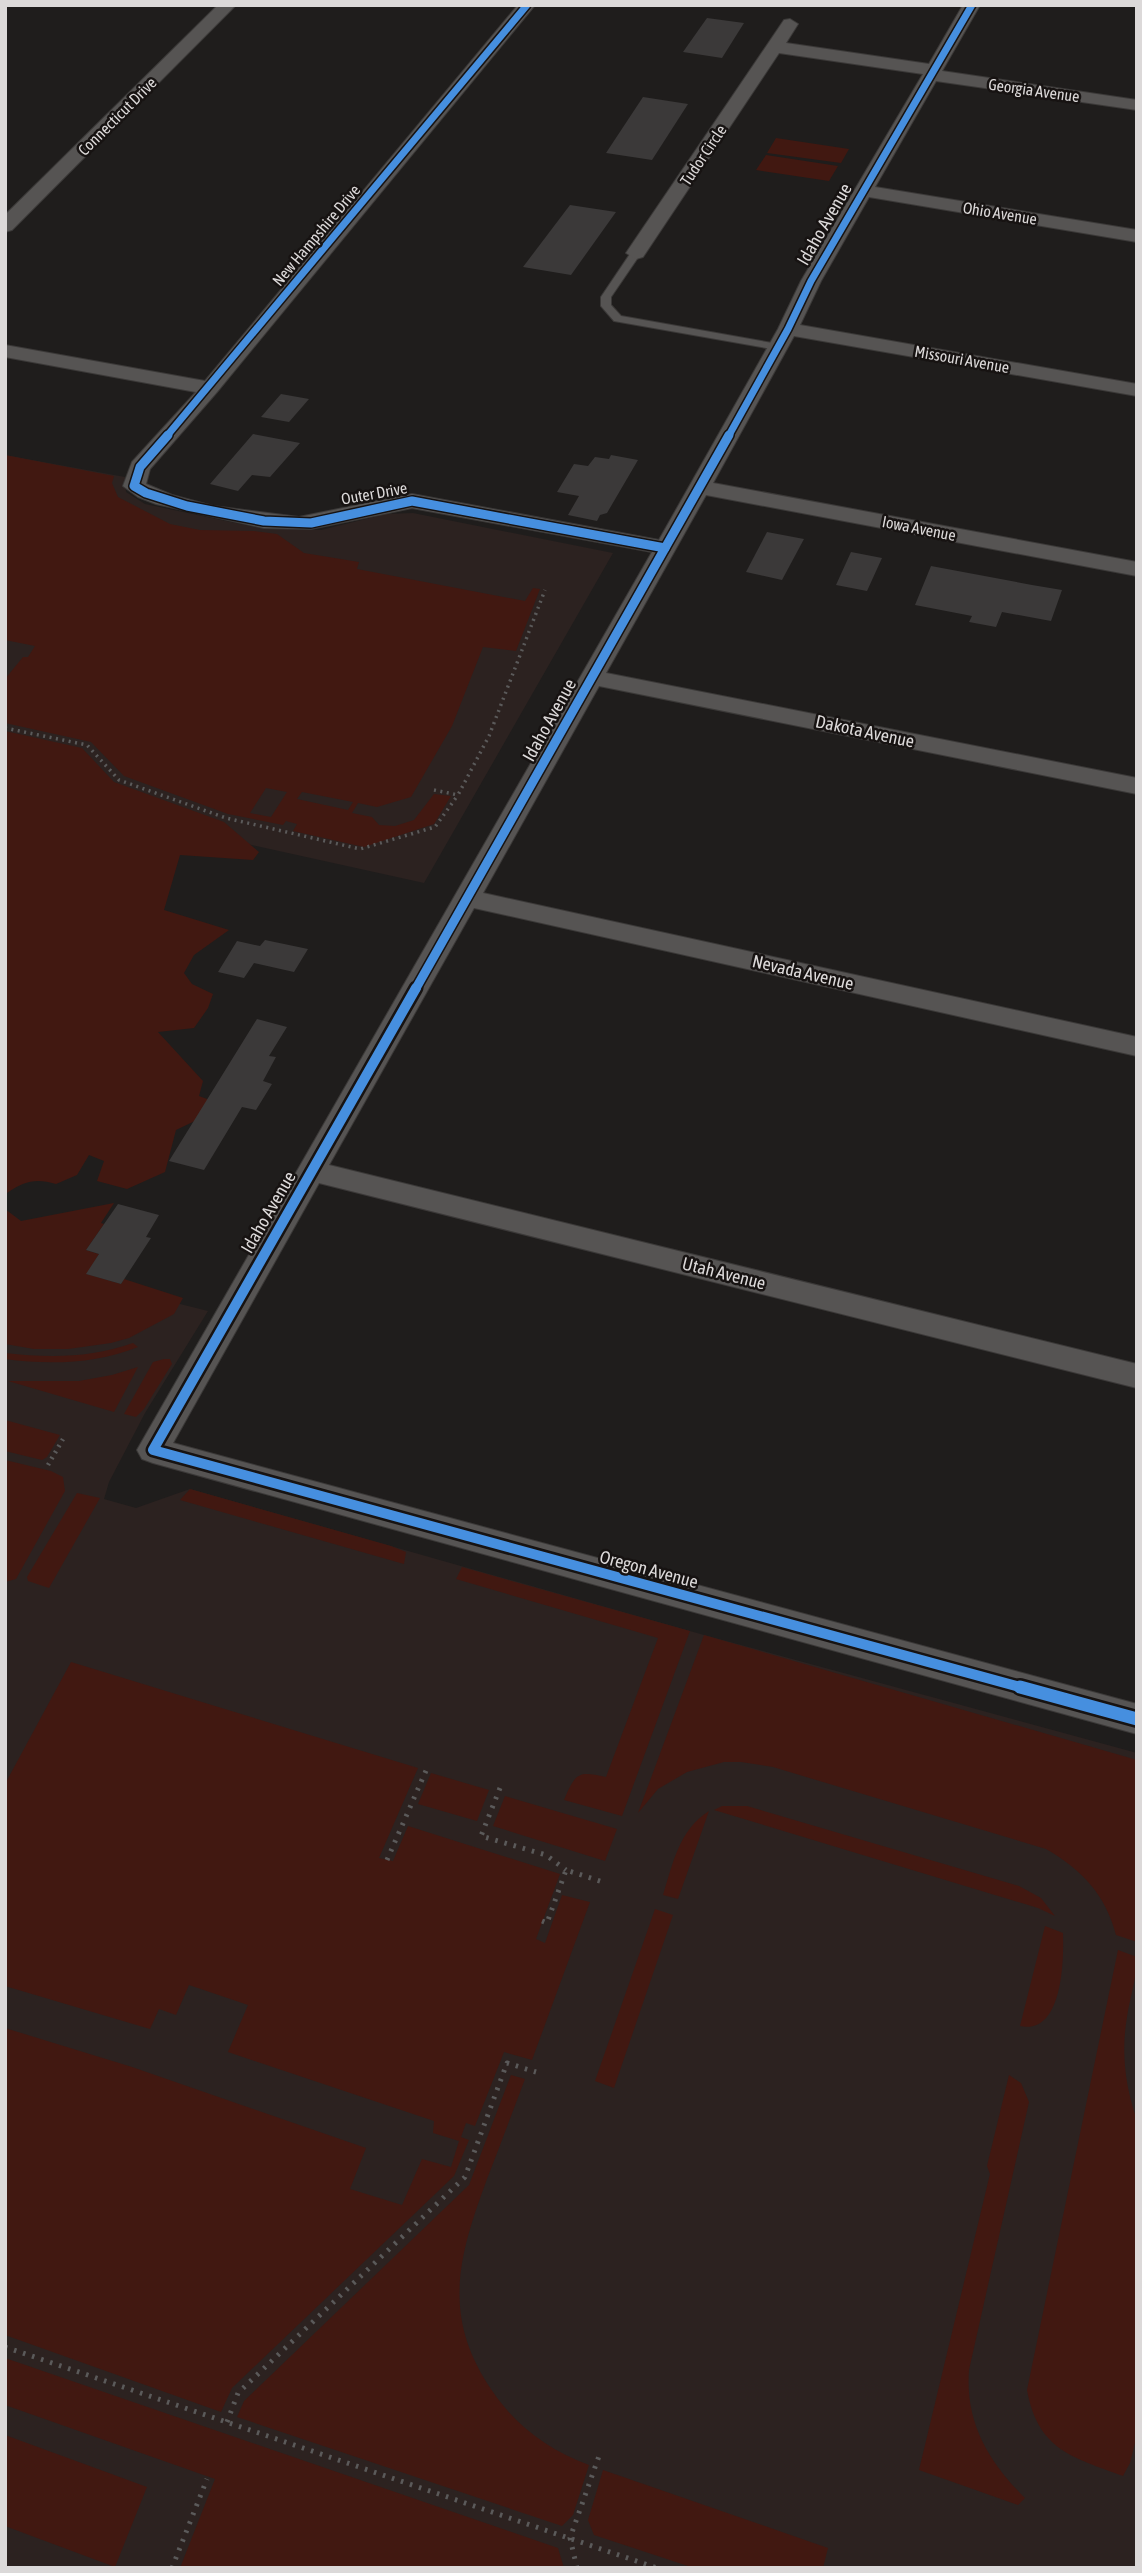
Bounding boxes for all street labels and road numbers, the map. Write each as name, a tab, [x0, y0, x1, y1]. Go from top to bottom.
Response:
street label: Connecticut Drive	[74, 73, 160, 159]
street label: Georgia Avenue	[987, 75, 1081, 106]
street label: Tudor Circle	[676, 121, 730, 189]
street label: Idaho Avenue	[792, 179, 856, 269]
street label: New Hampshire Drive	[268, 181, 364, 290]
street label: Ohio Avenue	[962, 198, 1038, 228]
street label: Missouri Avenue	[913, 342, 1011, 376]
street label: Outer Drive	[340, 478, 408, 508]
street label: Iowa Avenue	[881, 512, 957, 544]
street label: Idaho Avenue	[518, 675, 580, 765]
street label: Dakota Avenue	[814, 710, 916, 752]
street label: Nevada Avenue	[750, 950, 856, 994]
street label: Idaho Avenue	[236, 1167, 300, 1257]
street label: Utah Avenue	[680, 1253, 768, 1293]
street label: Oregon Avenue	[598, 1546, 700, 1592]

